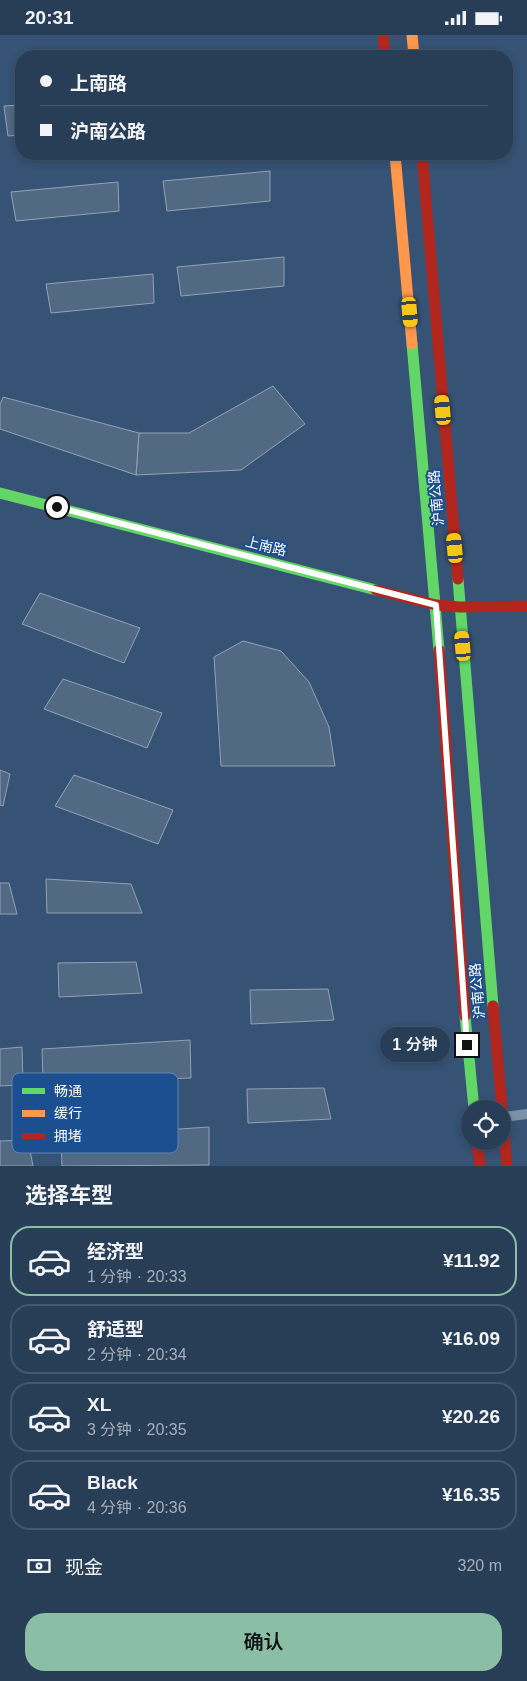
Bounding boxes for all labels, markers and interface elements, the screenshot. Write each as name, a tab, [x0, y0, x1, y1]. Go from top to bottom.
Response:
text: 20:31	[25, 7, 74, 28]
text: 上南路	[70, 73, 127, 94]
text: 沪南公路	[70, 121, 146, 142]
car	[401, 296, 418, 328]
car	[434, 394, 451, 426]
street label: 沪南公路	[426, 469, 446, 527]
route start	[46, 496, 68, 518]
car	[446, 532, 463, 564]
street label: 上南路	[244, 533, 288, 559]
car	[454, 630, 471, 662]
street label: 沪南公路	[467, 962, 487, 1020]
callout: 1 分钟	[380, 1027, 450, 1063]
route end	[456, 1034, 478, 1056]
text: 1 分钟	[392, 1036, 438, 1053]
legend	[12, 1073, 178, 1153]
text: 畅通	[54, 1083, 82, 1099]
map controls	[461, 1100, 511, 1150]
button: locate	[461, 1100, 511, 1150]
text: 缓行	[54, 1105, 82, 1121]
text: 拥堵	[54, 1128, 82, 1144]
text: 选择车型	[25, 1183, 113, 1208]
icon: car	[27, 1239, 72, 1284]
text: 经济型	[87, 1241, 144, 1262]
text: ¥11.92	[443, 1250, 500, 1271]
text: 1 分钟 · 20:33	[87, 1268, 187, 1285]
icon: car	[27, 1317, 72, 1362]
text: 舒适型	[87, 1319, 144, 1340]
text: ¥16.09	[442, 1328, 500, 1349]
text: 2 分钟 · 20:34	[87, 1346, 187, 1363]
text: XL	[87, 1394, 111, 1415]
icon: car	[27, 1395, 72, 1440]
text: ¥20.26	[442, 1406, 500, 1427]
text: 3 分钟 · 20:35	[87, 1421, 187, 1438]
text: Black	[87, 1472, 138, 1493]
icon: car	[27, 1473, 72, 1518]
text: ¥16.35	[442, 1484, 500, 1505]
text: 4 分钟 · 20:36	[87, 1499, 187, 1516]
icon: cash	[25, 1552, 53, 1580]
text: 现金	[65, 1557, 103, 1578]
text: 320 m	[458, 1557, 502, 1574]
button: 确认	[25, 1613, 502, 1671]

